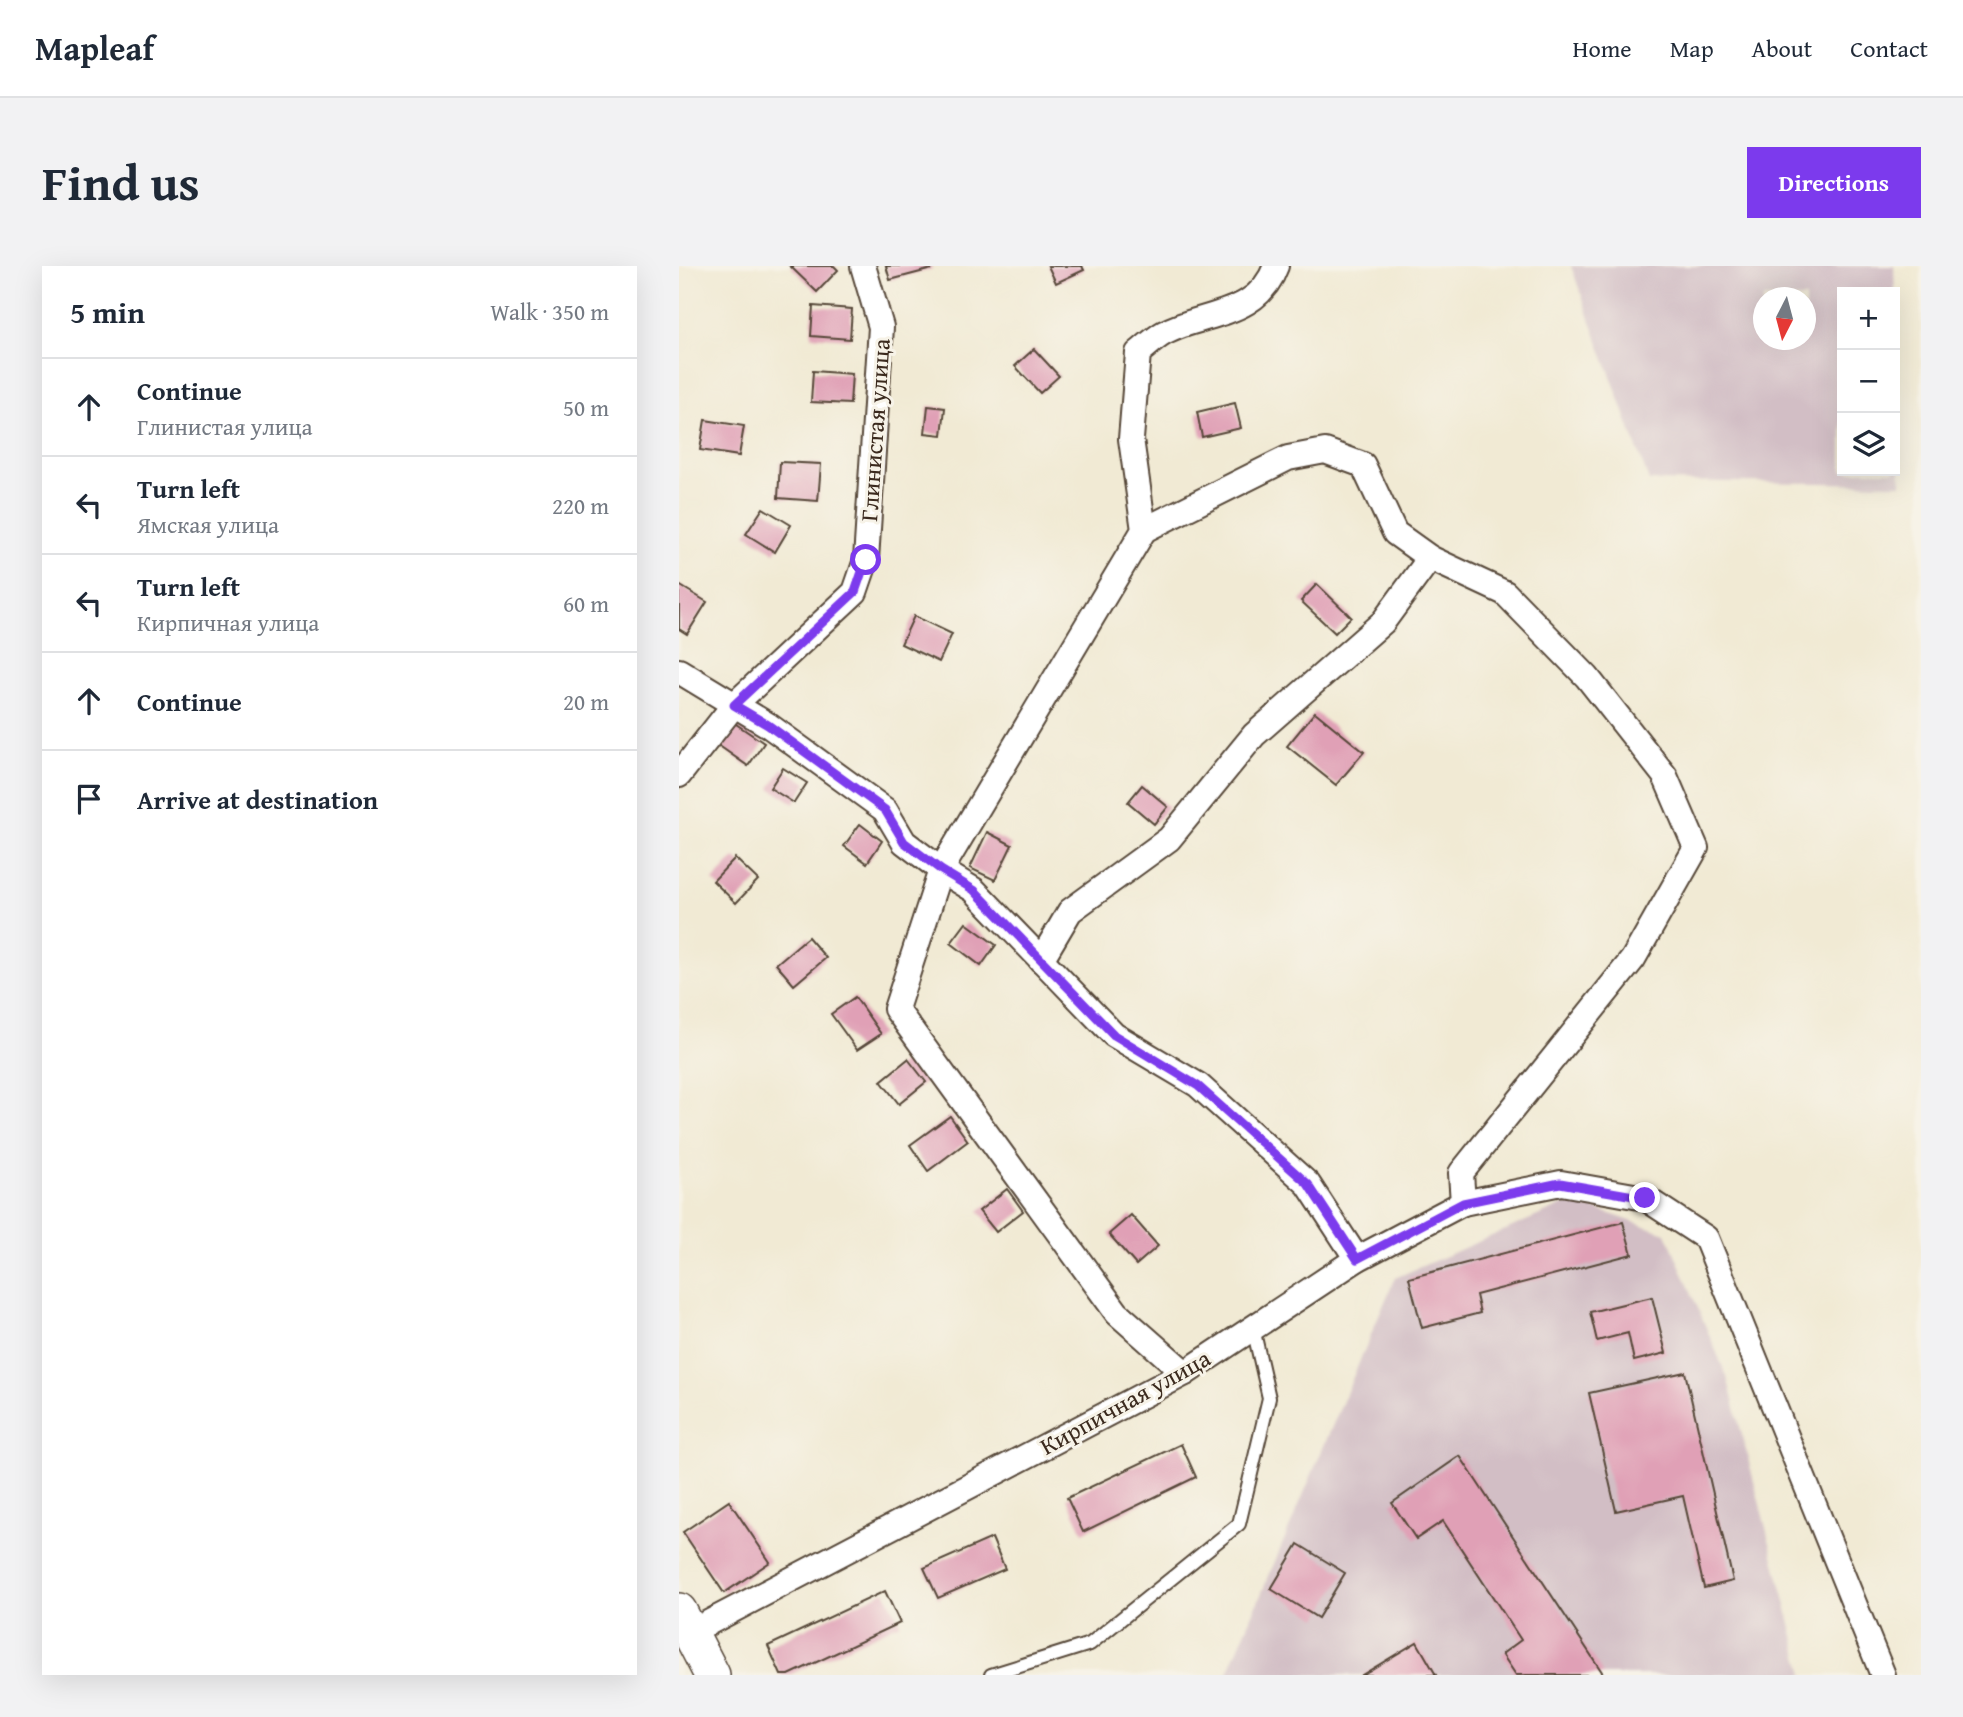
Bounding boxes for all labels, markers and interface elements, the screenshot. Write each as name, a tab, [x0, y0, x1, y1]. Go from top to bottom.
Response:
text: Mapleaf	[35, 24, 154, 72]
text: Home	[1573, 31, 1632, 66]
text: Map	[1670, 31, 1714, 66]
text: About	[1752, 31, 1812, 66]
text: Contact	[1850, 31, 1928, 66]
text: Find us	[42, 146, 200, 218]
button: Directions	[1747, 147, 1921, 218]
north arrow	[1753, 287, 1816, 350]
map controls	[1837, 287, 1900, 476]
button: +	[1837, 287, 1900, 350]
text: 5 min	[70, 290, 145, 334]
text: Walk · 350 m	[490, 295, 609, 328]
street label: Глинистая улица	[851, 337, 899, 523]
button: −	[1837, 350, 1900, 413]
text: Continue	[137, 371, 242, 410]
icon: ahead	[70, 388, 108, 426]
text: 50 m	[563, 391, 609, 424]
text: Глинистая улица	[137, 410, 313, 443]
button: layers	[1837, 413, 1900, 476]
text: Turn left	[137, 469, 240, 508]
icon: left	[70, 486, 108, 524]
text: 220 m	[552, 489, 609, 522]
text: Ямская улица	[137, 508, 279, 541]
route start	[850, 544, 881, 575]
text: Turn left	[137, 567, 240, 606]
icon: left	[70, 584, 108, 622]
text: 60 m	[563, 587, 609, 620]
text: Кирпичная улица	[137, 606, 319, 639]
icon: ahead	[70, 682, 108, 720]
text: Continue	[137, 682, 242, 721]
text: 20 m	[563, 685, 609, 718]
icon: arrive	[70, 780, 108, 818]
text: Arrive at destination	[137, 780, 378, 819]
route end	[1629, 1182, 1660, 1213]
street label: Кирпичная улица	[1033, 1340, 1217, 1463]

